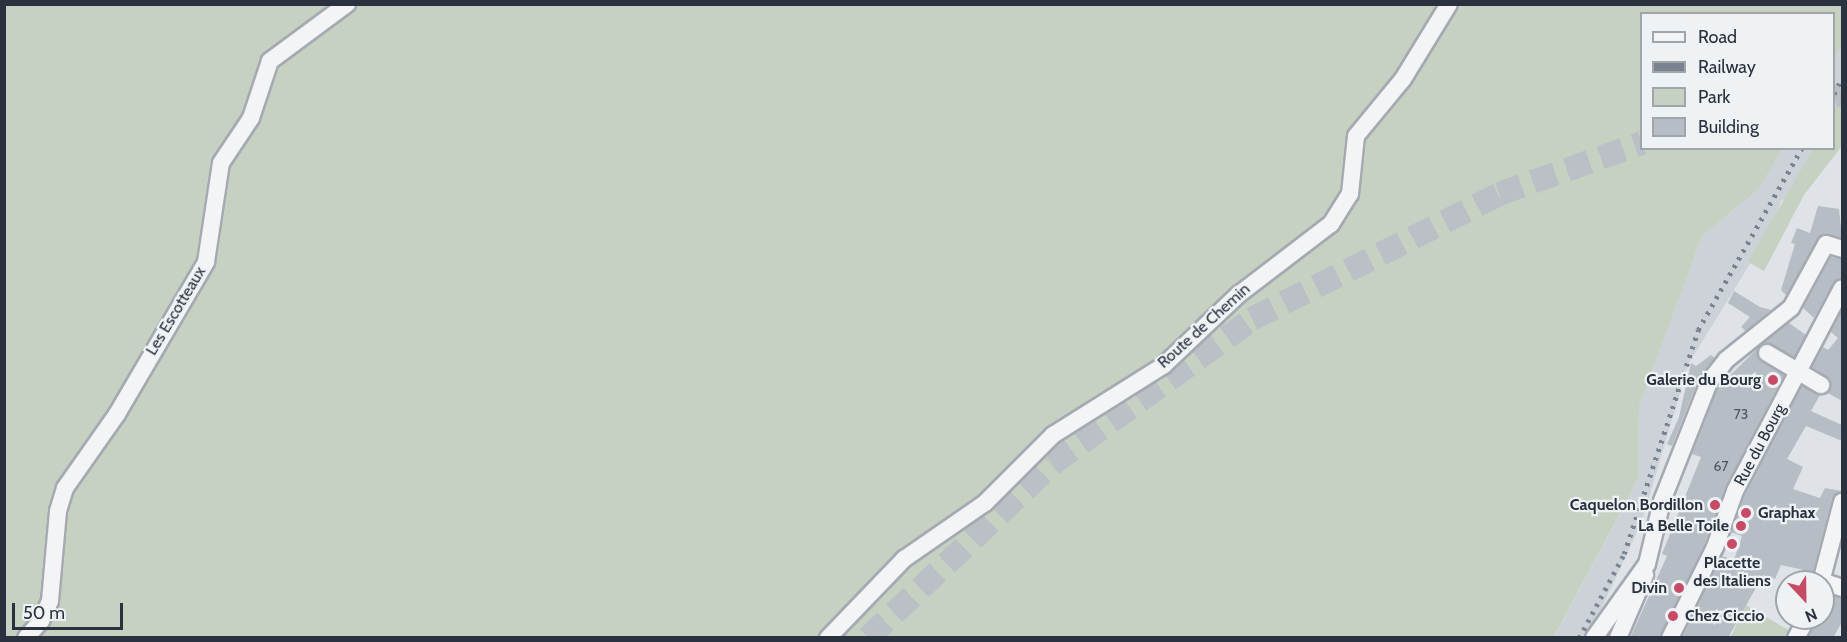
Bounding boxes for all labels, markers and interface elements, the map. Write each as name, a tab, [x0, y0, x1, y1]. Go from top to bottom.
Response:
legend	[1640, 12, 1835, 150]
text: Road	[1698, 26, 1737, 48]
text: Railway	[1698, 56, 1756, 78]
text: Park	[1698, 86, 1730, 108]
text: Building	[1698, 116, 1759, 138]
street label: Les Escotteaux	[142, 263, 210, 359]
street label: Route de Chemin	[1154, 280, 1254, 372]
place label: Galerie du Bourg	[1646, 370, 1761, 390]
marker: Galerie du Bourg	[1766, 373, 1780, 387]
street label: Rue du Bourg	[1730, 401, 1790, 489]
house number: 73	[1734, 406, 1748, 422]
house number: 67	[1714, 458, 1728, 474]
place label: Caquelon Bordillon	[1570, 495, 1703, 515]
marker: Caquelon Bordillon	[1708, 498, 1722, 512]
place label: Graphax	[1758, 503, 1815, 523]
marker: Graphax	[1739, 506, 1753, 520]
place label: La Belle Toile	[1638, 516, 1729, 536]
marker: La Belle Toile	[1734, 519, 1748, 533]
marker: Placette des Italiens	[1725, 537, 1739, 551]
place label: Placette des Italiens	[1693, 553, 1771, 591]
north arrow	[1775, 570, 1835, 630]
place label: Divin	[1631, 578, 1667, 598]
marker: Divin	[1672, 581, 1686, 595]
scale bar	[15, 591, 126, 629]
text: 50 m	[23, 602, 65, 624]
text: N	[1802, 604, 1820, 626]
place label: Chez Ciccio	[1685, 606, 1764, 626]
marker: Chez Ciccio	[1666, 609, 1680, 623]

